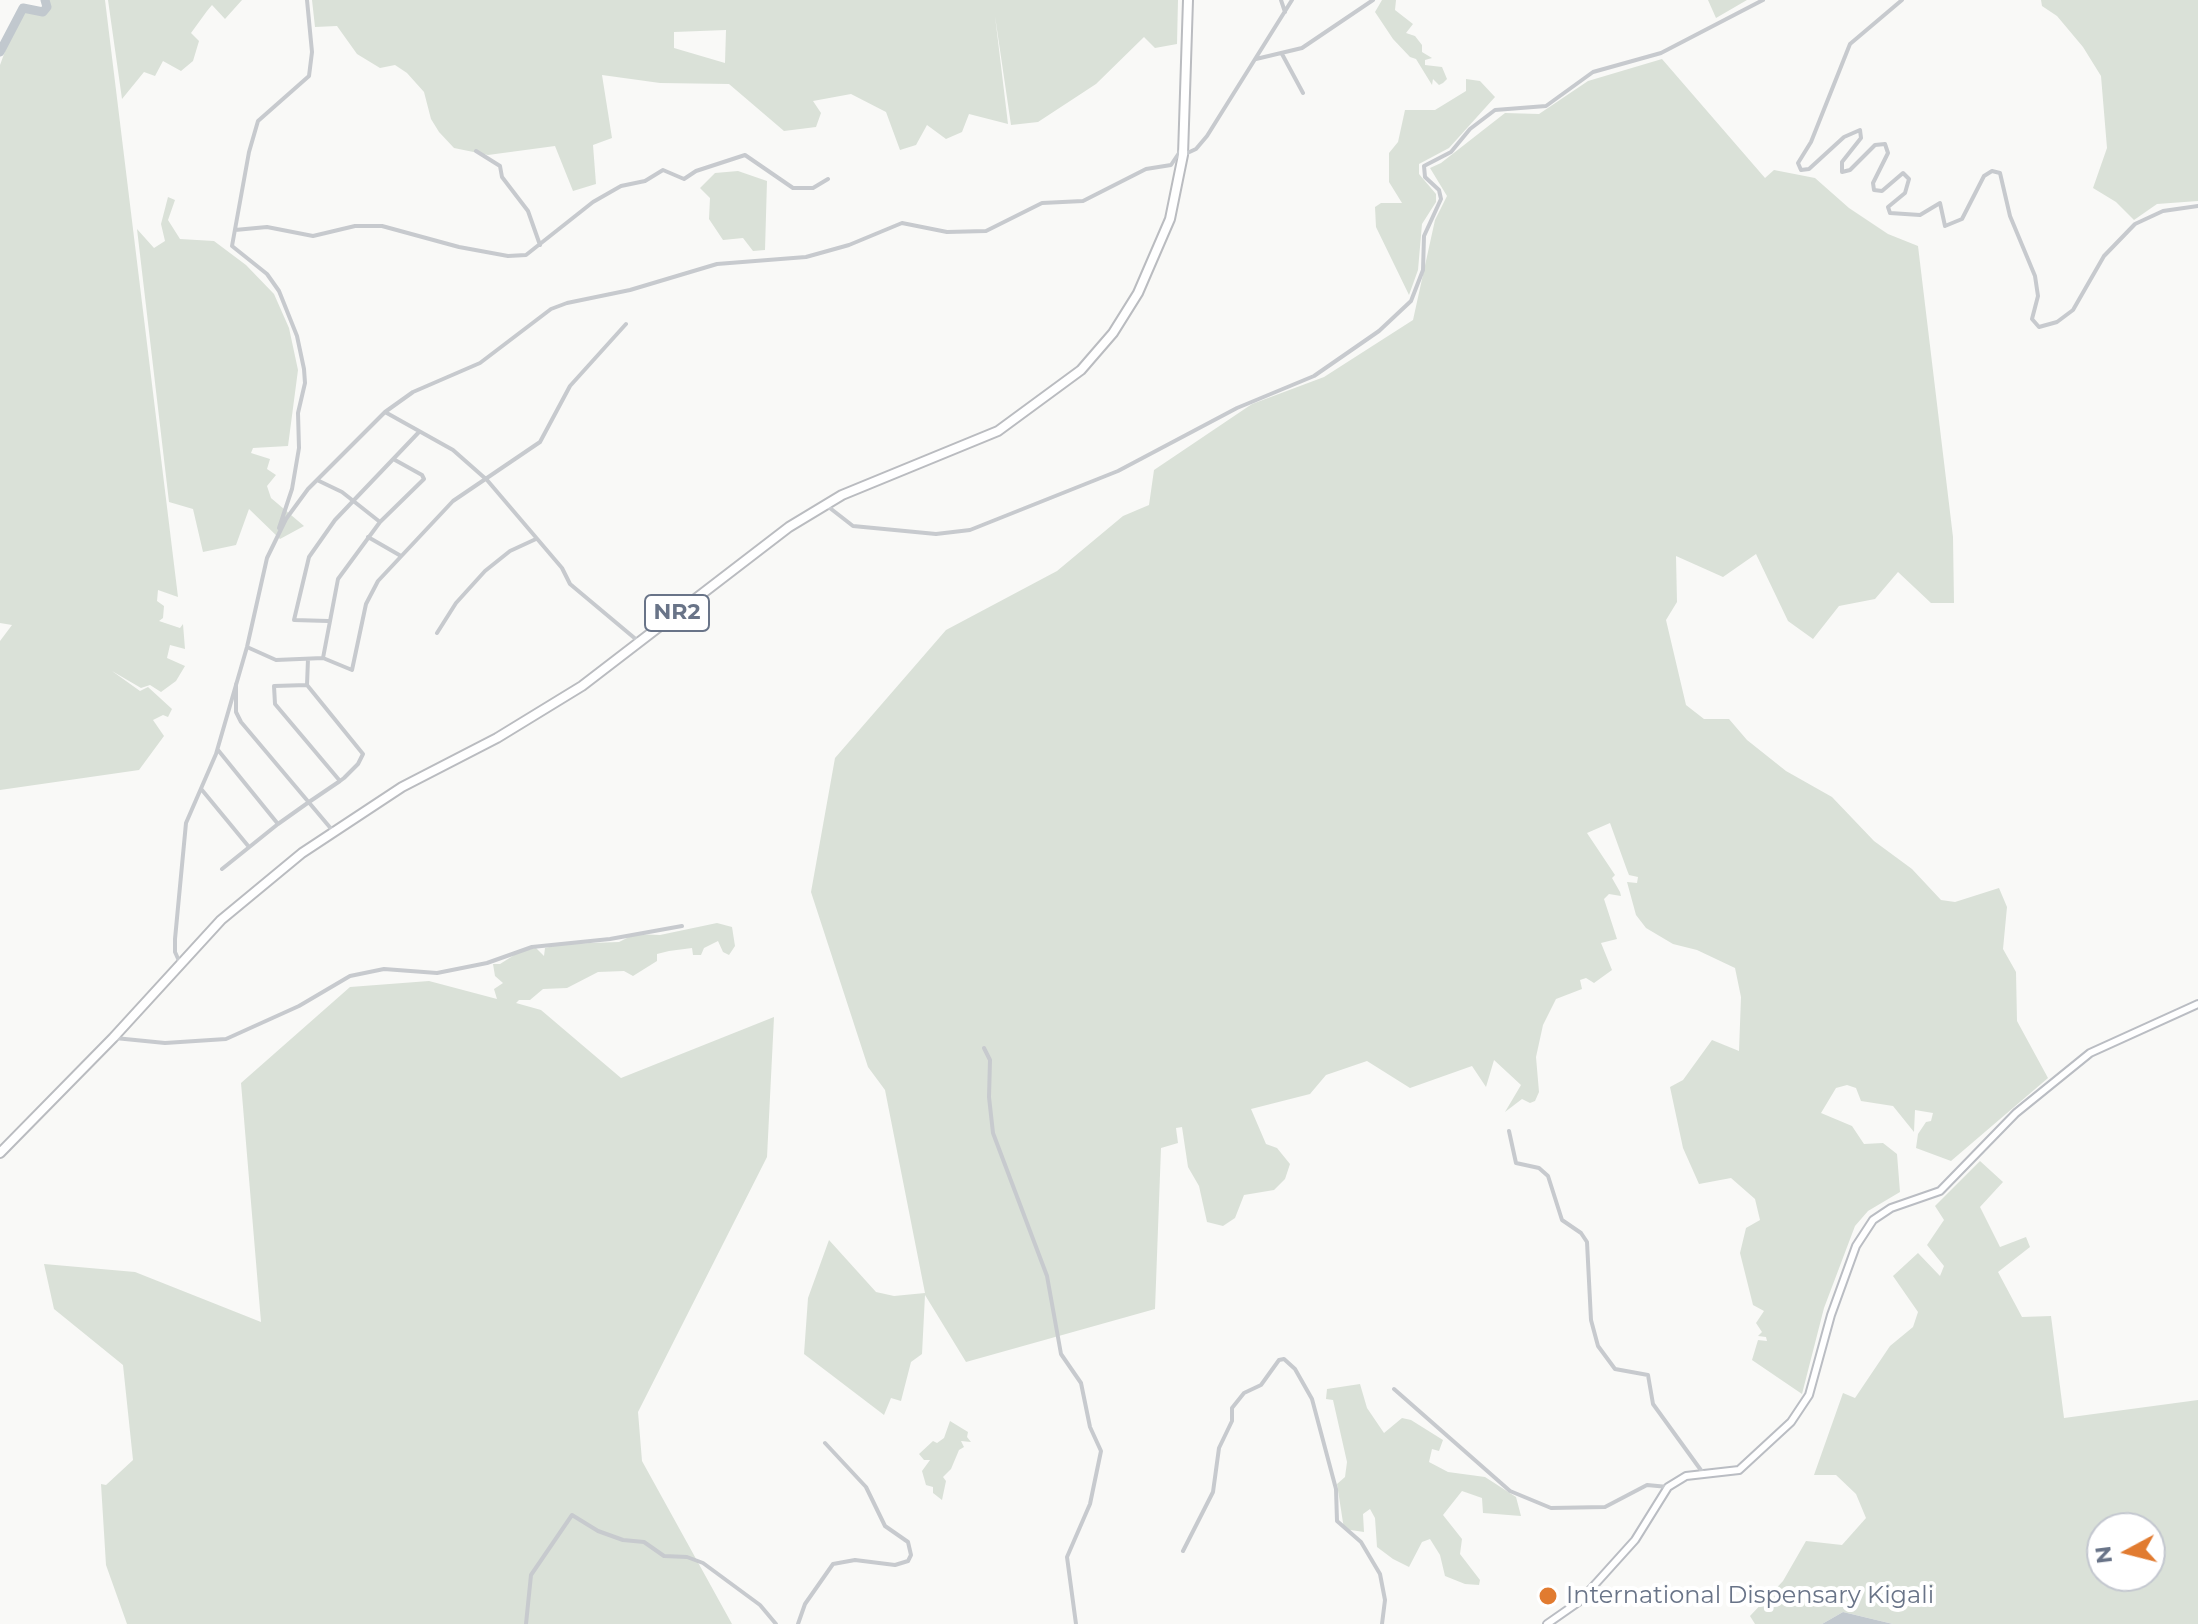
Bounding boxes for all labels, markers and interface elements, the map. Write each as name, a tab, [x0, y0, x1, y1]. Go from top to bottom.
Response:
road number: NR2	[645, 595, 709, 631]
north arrow	[2086, 1512, 2166, 1592]
text: N	[2089, 1544, 2118, 1565]
place label: International Dispensary Kigali	[1566, 1582, 1934, 1610]
marker: International Dispensary Kigali	[1537, 1585, 1559, 1607]

